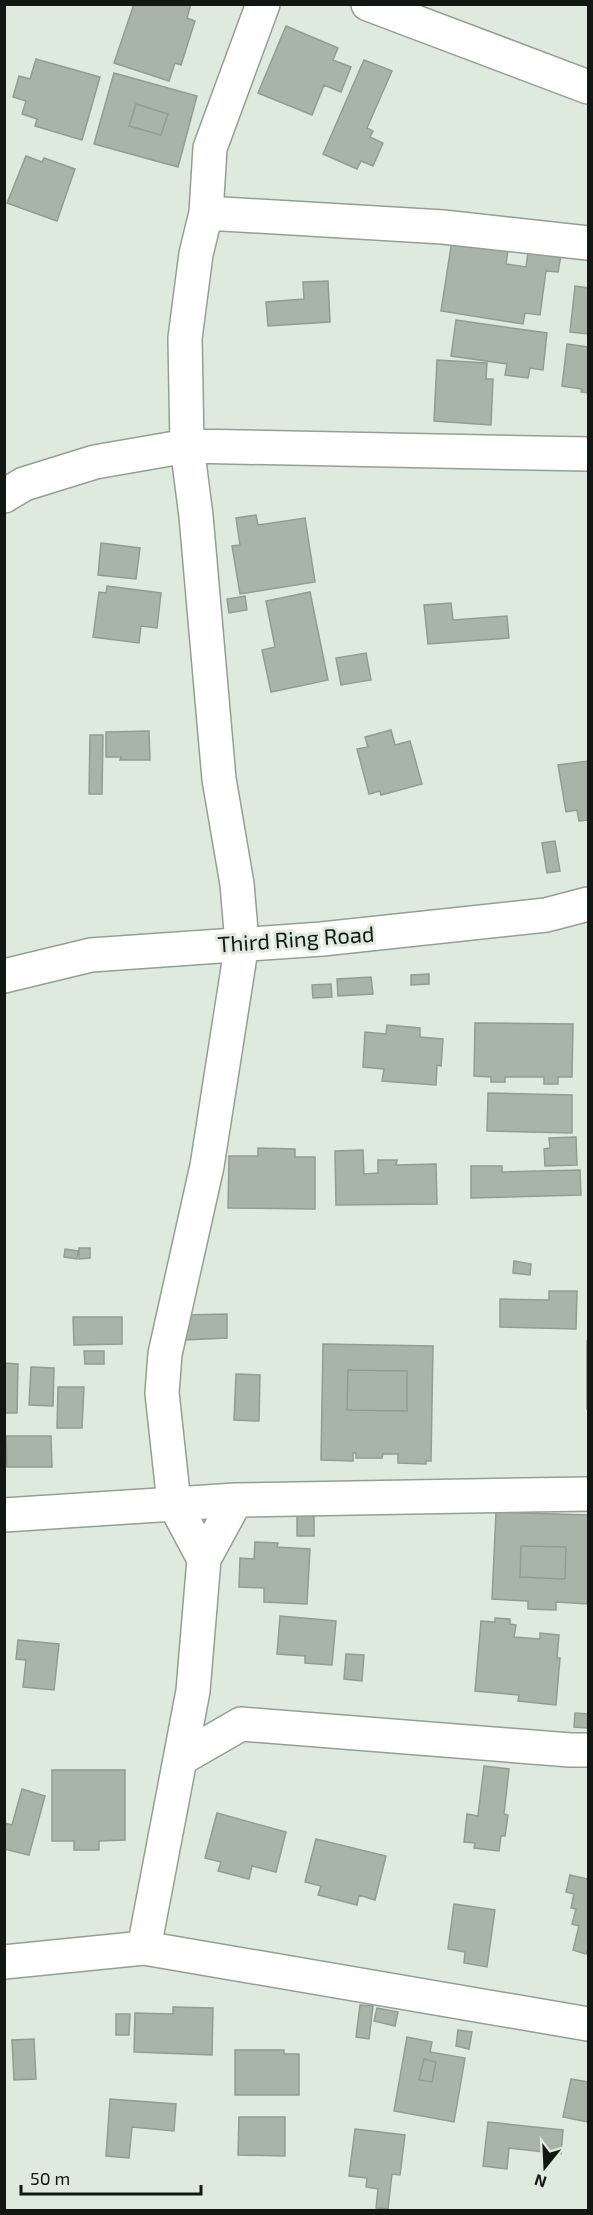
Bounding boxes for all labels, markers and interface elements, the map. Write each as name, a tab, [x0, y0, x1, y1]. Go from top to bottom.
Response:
street label: Third Ring Road	[217, 920, 375, 956]
north arrow	[515, 2137, 575, 2197]
scale bar	[21, 2158, 201, 2196]
text: 50 m	[30, 2167, 70, 2189]
text: N	[532, 2171, 549, 2193]

